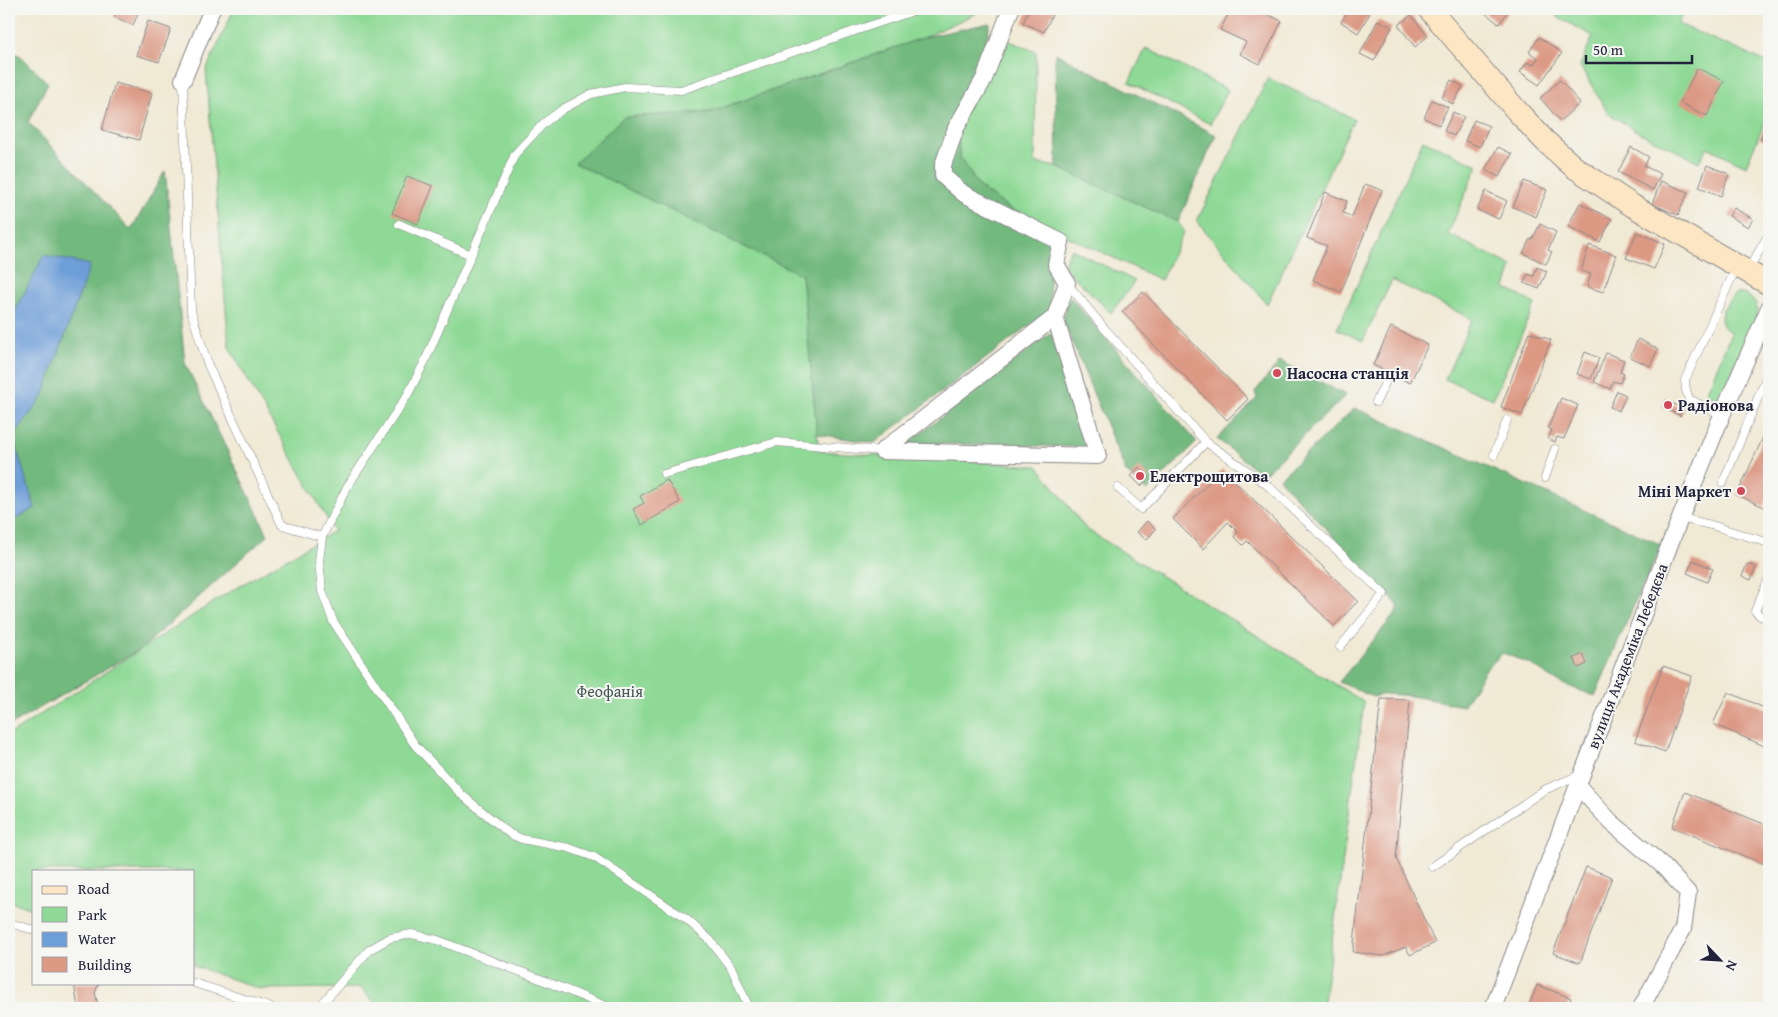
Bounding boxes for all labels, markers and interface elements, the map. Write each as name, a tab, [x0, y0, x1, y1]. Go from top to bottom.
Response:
scale bar	[1586, 32, 1692, 64]
text: 50 m	[1593, 39, 1624, 60]
place label: Насосна станція	[1287, 361, 1409, 385]
marker: Насосна станція	[1271, 367, 1283, 379]
place label: Радіонова	[1678, 393, 1755, 417]
marker: Радіонова	[1662, 399, 1674, 411]
place label: Електрощитова	[1150, 464, 1269, 488]
marker: Електрощитова	[1134, 470, 1146, 482]
place label: Міні Маркет	[1638, 479, 1731, 503]
marker: Міні Маркет	[1735, 485, 1747, 497]
street label: вулиця Академіка Лебедєва	[1581, 559, 1674, 752]
park label: Феофанія	[577, 679, 643, 703]
legend	[32, 870, 195, 984]
text: Road	[78, 878, 109, 899]
text: Park	[78, 904, 107, 925]
text: Water	[78, 928, 116, 949]
north arrow	[1696, 934, 1746, 984]
text: Building	[78, 954, 132, 975]
text: N	[1720, 957, 1743, 975]

